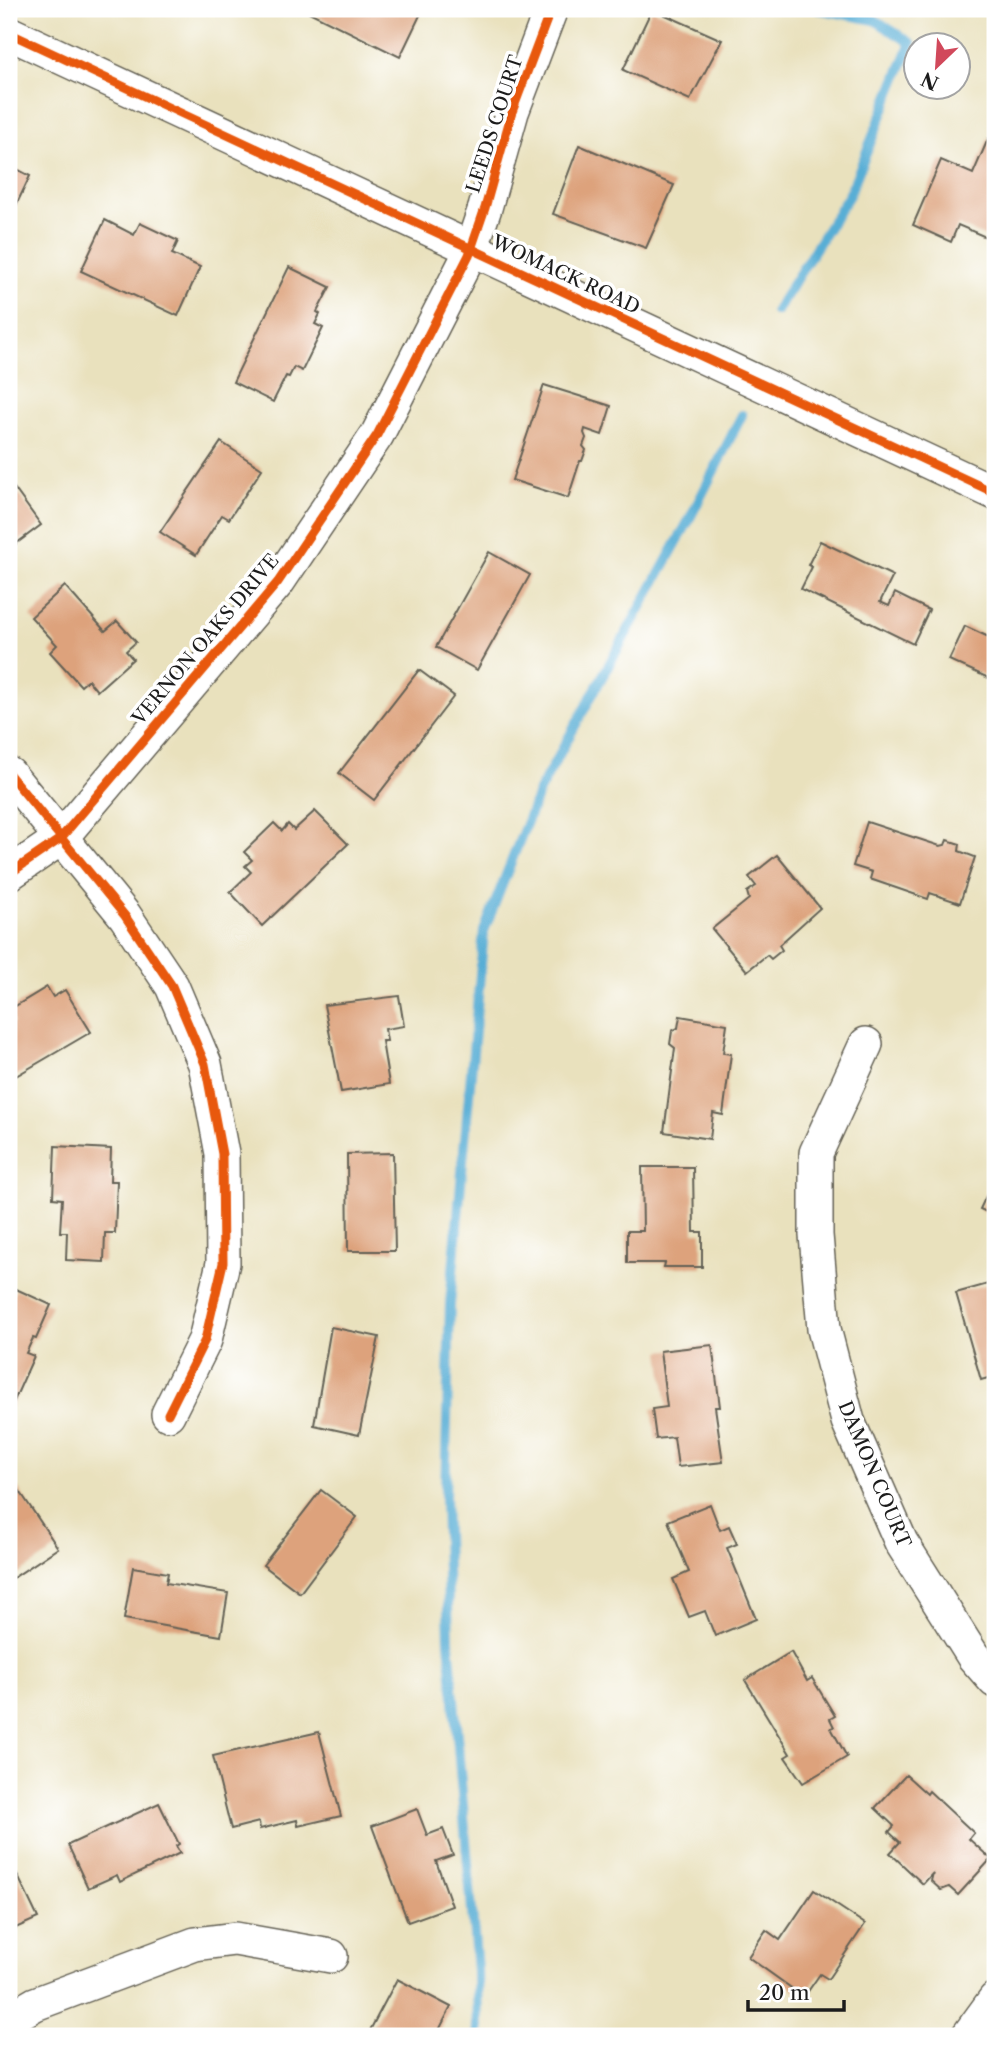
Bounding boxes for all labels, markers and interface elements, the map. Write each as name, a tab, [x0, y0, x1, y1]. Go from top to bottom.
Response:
north arrow	[902, 32, 972, 102]
street label: LEEDS COURT	[461, 52, 528, 196]
text: N	[918, 67, 942, 95]
street label: WOMACK ROAD	[487, 230, 644, 319]
street label: VERNON OAKS DRIVE	[126, 549, 284, 730]
street label: DAMON COURT	[833, 1397, 916, 1552]
scale bar	[748, 1968, 845, 2012]
text: 20 m	[759, 1980, 810, 2005]

